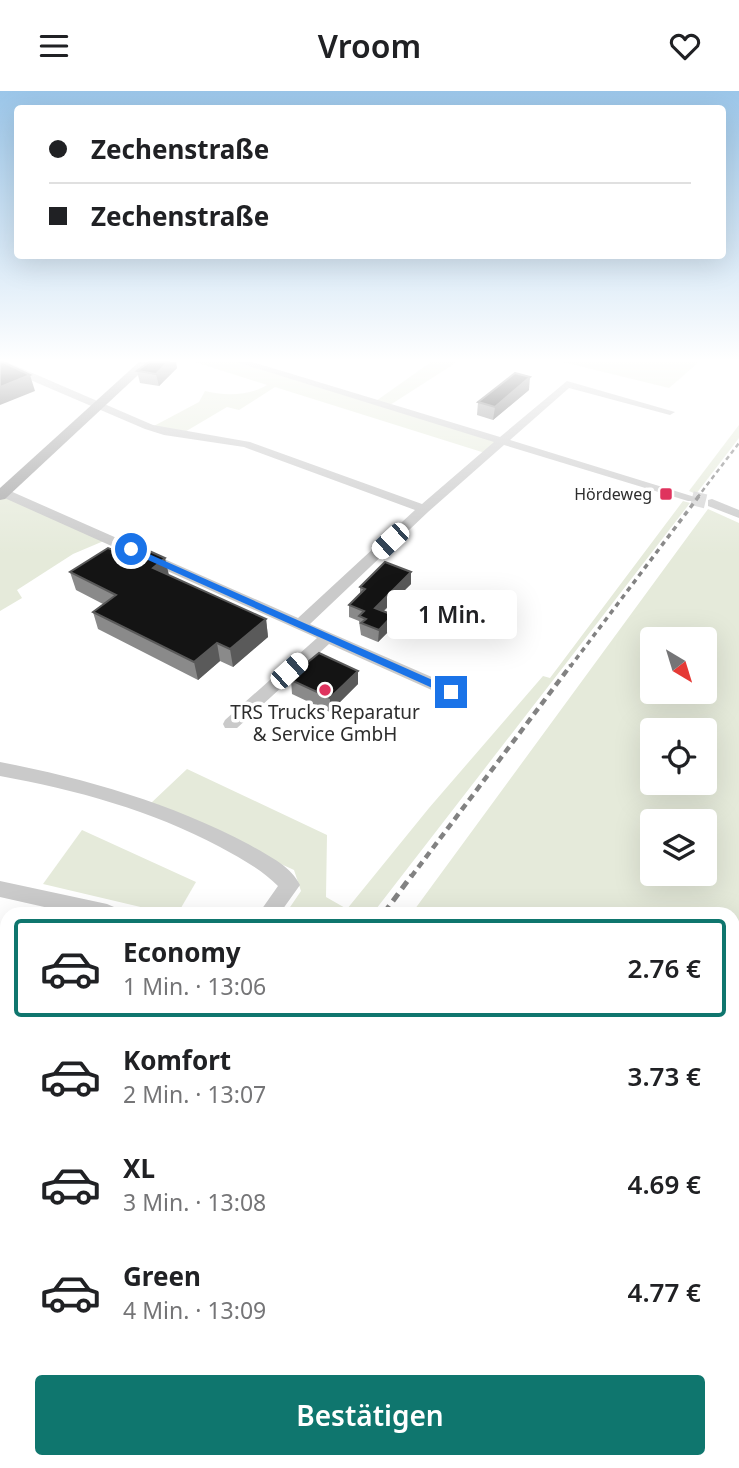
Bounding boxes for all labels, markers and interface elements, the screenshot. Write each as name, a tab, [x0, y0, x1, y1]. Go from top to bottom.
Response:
text: Vroom	[318, 24, 421, 67]
icon: menu	[35, 27, 73, 65]
icon: heart	[666, 27, 704, 65]
text: Zechenstraße	[91, 131, 269, 167]
text: Zechenstraße	[91, 198, 269, 234]
place label: Hördeweg	[574, 483, 652, 505]
marker: Hördeweg	[658, 486, 674, 502]
car	[368, 519, 413, 563]
route start	[115, 533, 147, 565]
callout: 1 Min.	[386, 591, 516, 639]
text: 1 Min.	[418, 598, 486, 630]
north arrow	[640, 627, 718, 703]
map controls	[640, 627, 717, 886]
car	[267, 649, 312, 693]
route end	[435, 676, 467, 708]
marker: TRS Trucks Reparatur & Service GmbH	[317, 682, 333, 698]
place label: TRS Trucks Reparatur & Service GmbH	[230, 699, 420, 747]
button: locate	[640, 718, 717, 795]
button: layers	[640, 809, 717, 886]
text: Economy	[123, 934, 241, 970]
icon: car	[39, 937, 102, 1000]
text: 2.76 €	[628, 950, 701, 986]
text: 1 Min. · 13:06	[123, 970, 266, 1002]
text: Komfort	[123, 1042, 231, 1078]
icon: car	[39, 1045, 102, 1108]
text: 3.73 €	[628, 1058, 701, 1094]
text: 2 Min. · 13:07	[123, 1078, 266, 1110]
text: XL	[123, 1150, 155, 1186]
icon: car	[39, 1153, 102, 1216]
text: 4.69 €	[628, 1166, 701, 1202]
text: 3 Min. · 13:08	[123, 1186, 266, 1218]
text: Green	[123, 1258, 201, 1294]
icon: car	[39, 1261, 102, 1324]
text: 4.77 €	[628, 1274, 701, 1310]
text: 4 Min. · 13:09	[123, 1294, 266, 1326]
button: Bestätigen	[35, 1375, 705, 1455]

